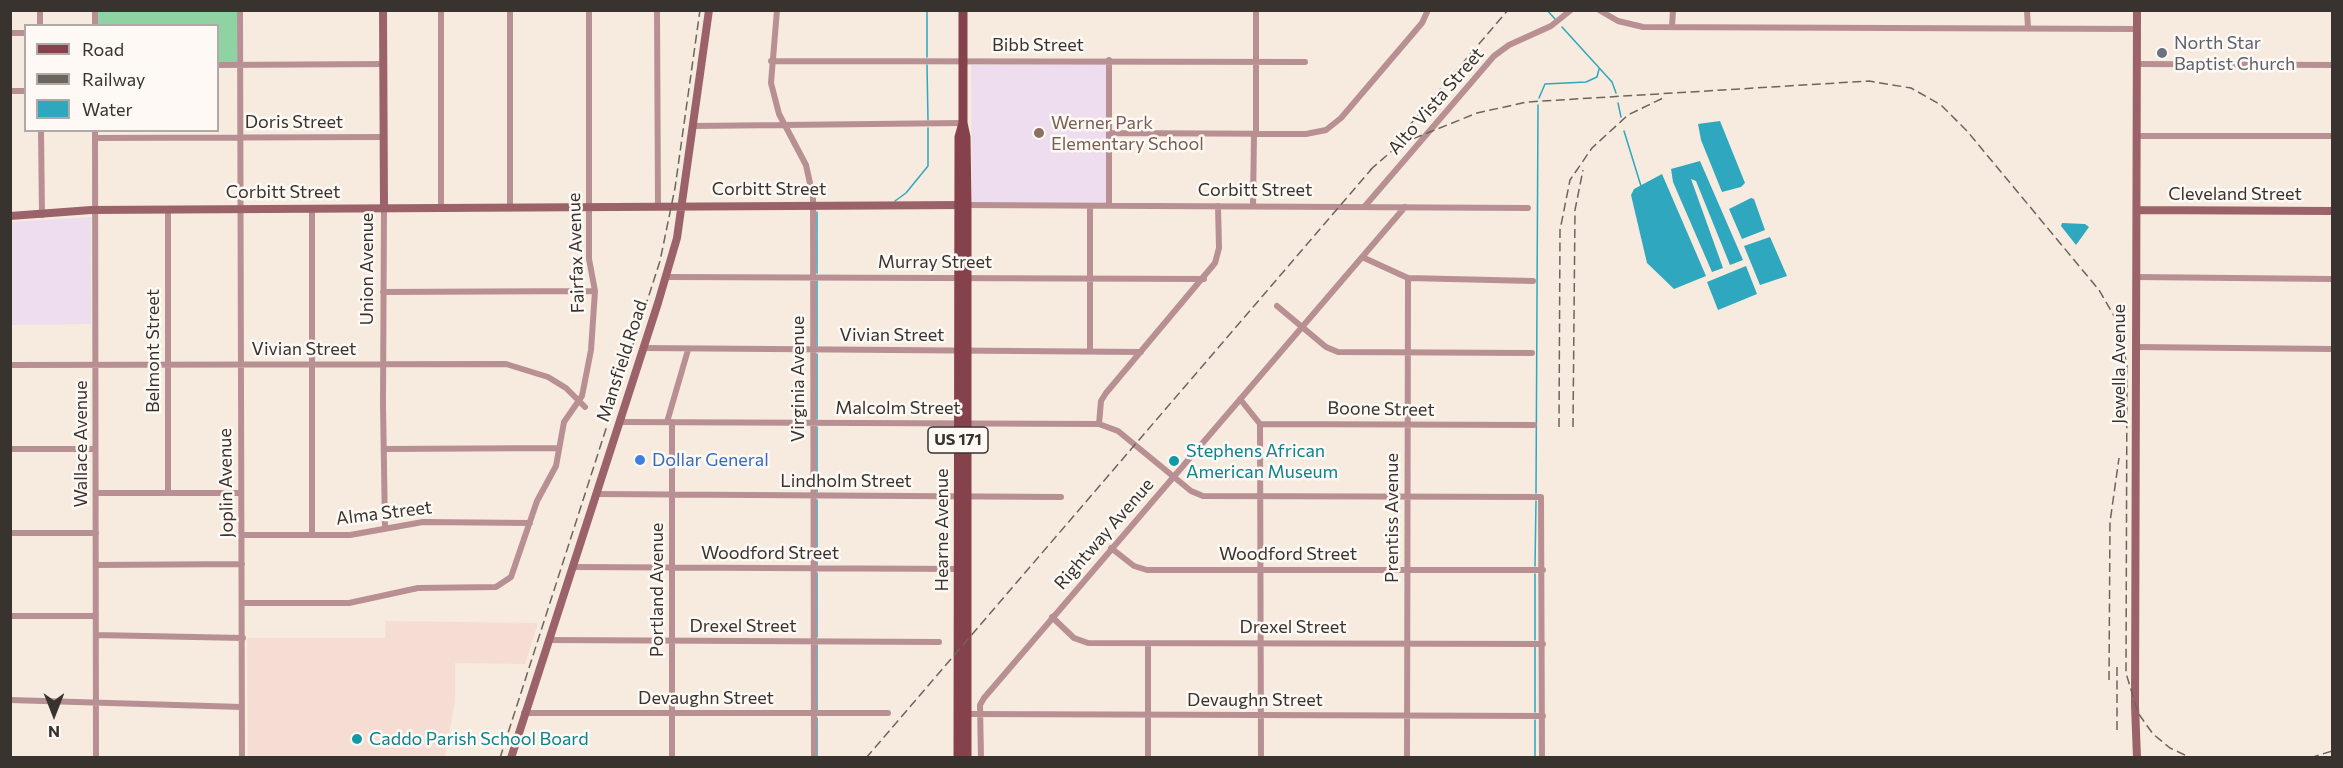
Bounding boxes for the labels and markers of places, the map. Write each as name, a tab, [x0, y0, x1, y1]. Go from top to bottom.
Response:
place label: North Star Baptist Church	[2174, 32, 2295, 74]
marker: North Star Baptist Church	[2155, 46, 2169, 60]
place label: Werner Park Elementary School	[1051, 112, 1204, 154]
marker: Werner Park Elementary School	[1032, 126, 1046, 140]
place label: Stephens African American Museum	[1186, 440, 1338, 482]
place label: Dollar General	[652, 449, 769, 471]
marker: Dollar General	[633, 453, 647, 467]
marker: Stephens African American Museum	[1167, 454, 1181, 468]
place label: Caddo Parish School Board	[369, 728, 589, 750]
marker: Caddo Parish School Board	[350, 732, 364, 746]

